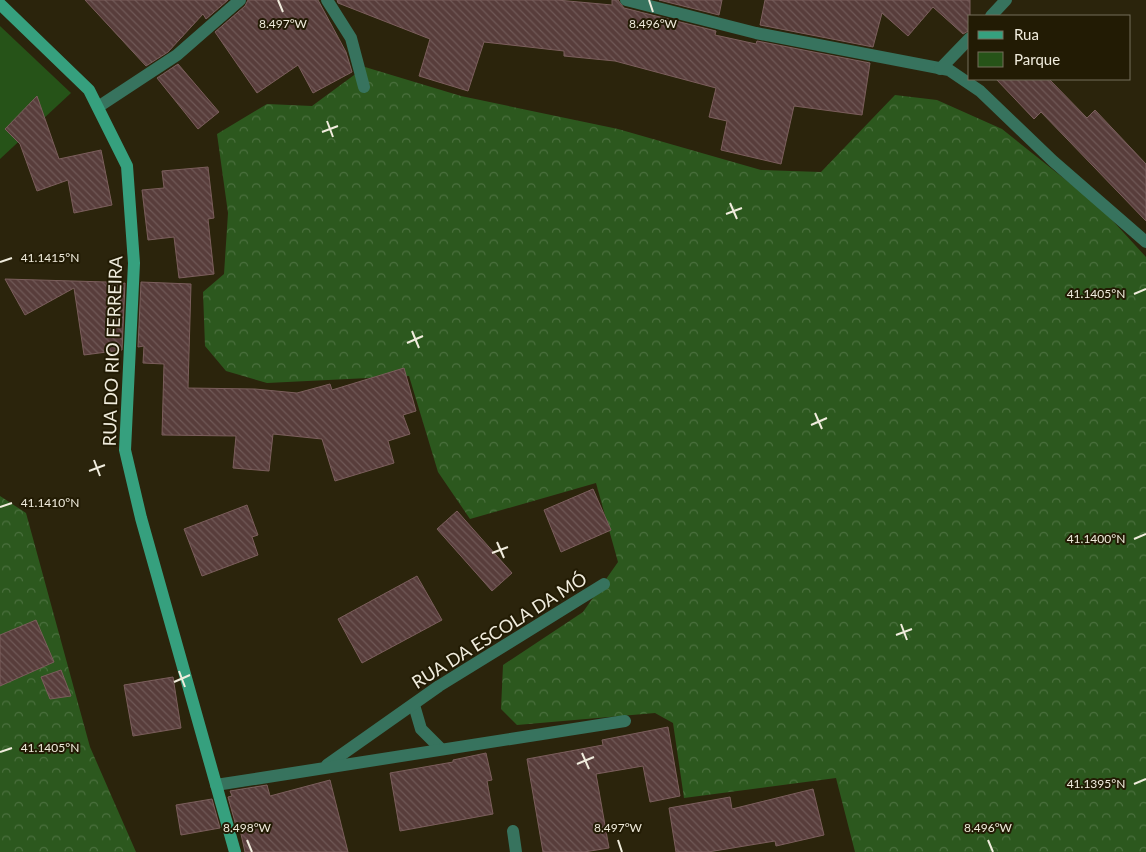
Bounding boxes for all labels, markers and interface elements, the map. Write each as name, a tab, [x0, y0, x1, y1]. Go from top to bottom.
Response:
legend	[968, 15, 1131, 80]
text: 8.497°W	[259, 16, 308, 31]
text: 8.496°W	[629, 16, 678, 31]
text: Rua	[1014, 25, 1039, 43]
text: Parque	[1014, 50, 1060, 68]
text: 41.1415°N	[21, 250, 79, 265]
street label: RUA DO RIO FERREIRA	[98, 255, 126, 447]
text: 41.1405°N	[1067, 286, 1125, 301]
text: 41.1410°N	[21, 495, 79, 510]
text: 41.1400°N	[1067, 531, 1125, 546]
street label: RUA DA ESCOLA DA MÓ	[407, 567, 591, 693]
text: 41.1405°N	[21, 740, 79, 755]
text: 41.1395°N	[1067, 776, 1125, 791]
text: 8.498°W	[223, 820, 272, 835]
text: 8.497°W	[594, 820, 643, 835]
text: 8.496°W	[964, 820, 1013, 835]

